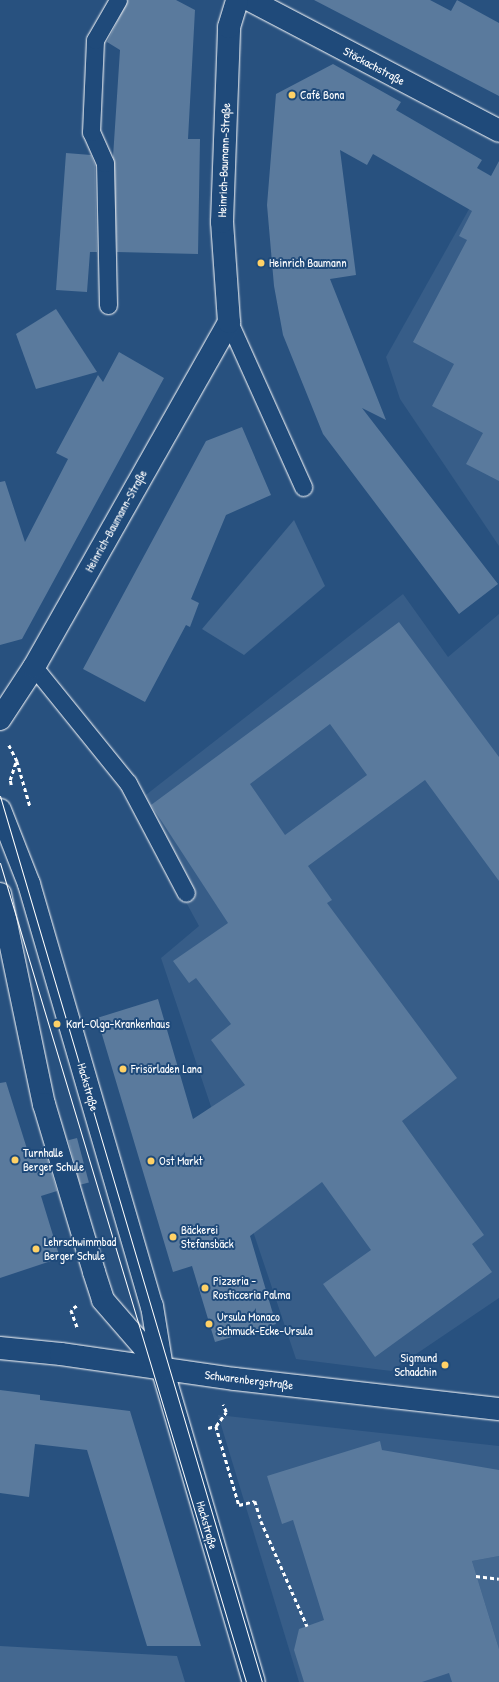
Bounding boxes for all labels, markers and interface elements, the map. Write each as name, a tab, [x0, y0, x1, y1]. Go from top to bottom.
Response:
street label: Stöckachstraße	[341, 44, 407, 88]
place label: Café Bona	[300, 88, 344, 102]
marker: Café Bona	[287, 90, 297, 100]
street label: Heinrich-Baumann-Straße	[215, 102, 233, 218]
place label: Heinrich Baumann	[269, 256, 347, 270]
marker: Heinrich Baumann	[256, 258, 266, 268]
street label: Heinrich-Baumann-Straße	[82, 467, 150, 575]
place label: Karl-Olga-Krankenhaus	[66, 1017, 170, 1031]
marker: Karl-Olga-Krankenhaus	[51, 1018, 63, 1030]
street label: Hackstraße	[74, 1061, 102, 1113]
place label: Frisörladen Lana	[131, 1062, 202, 1076]
marker: Frisörladen Lana	[118, 1064, 128, 1074]
place label: Turnhalle Berger Schule	[23, 1146, 84, 1174]
place label: Ost Markt	[159, 1154, 203, 1168]
marker: Turnhalle Berger Schule	[10, 1155, 20, 1165]
marker: Ost Markt	[146, 1156, 156, 1166]
place label: Bäckerei Stefansbäck	[181, 1223, 234, 1251]
marker: Bäckerei Stefansbäck	[168, 1232, 178, 1242]
place label: Lehrschwimmbad Berger Schule	[44, 1235, 116, 1263]
marker: Lehrschwimmbad Berger Schule	[31, 1244, 41, 1254]
place label: Pizzeria - Rosticceria Palma	[213, 1274, 290, 1302]
marker: Pizzeria - Rosticceria Palma	[200, 1283, 210, 1293]
place label: Ursula Monaco Schmuck-Ecke-Ursula	[217, 1310, 313, 1338]
marker: Ursula Monaco Schmuck-Ecke-Ursula	[204, 1319, 214, 1329]
place label: Sigmund Schadchin	[395, 1351, 437, 1379]
marker: Sigmund Schadchin	[440, 1360, 450, 1370]
street label: Schwarenbergstraße	[204, 1367, 294, 1393]
street label: Hackstraße	[193, 1499, 221, 1551]

